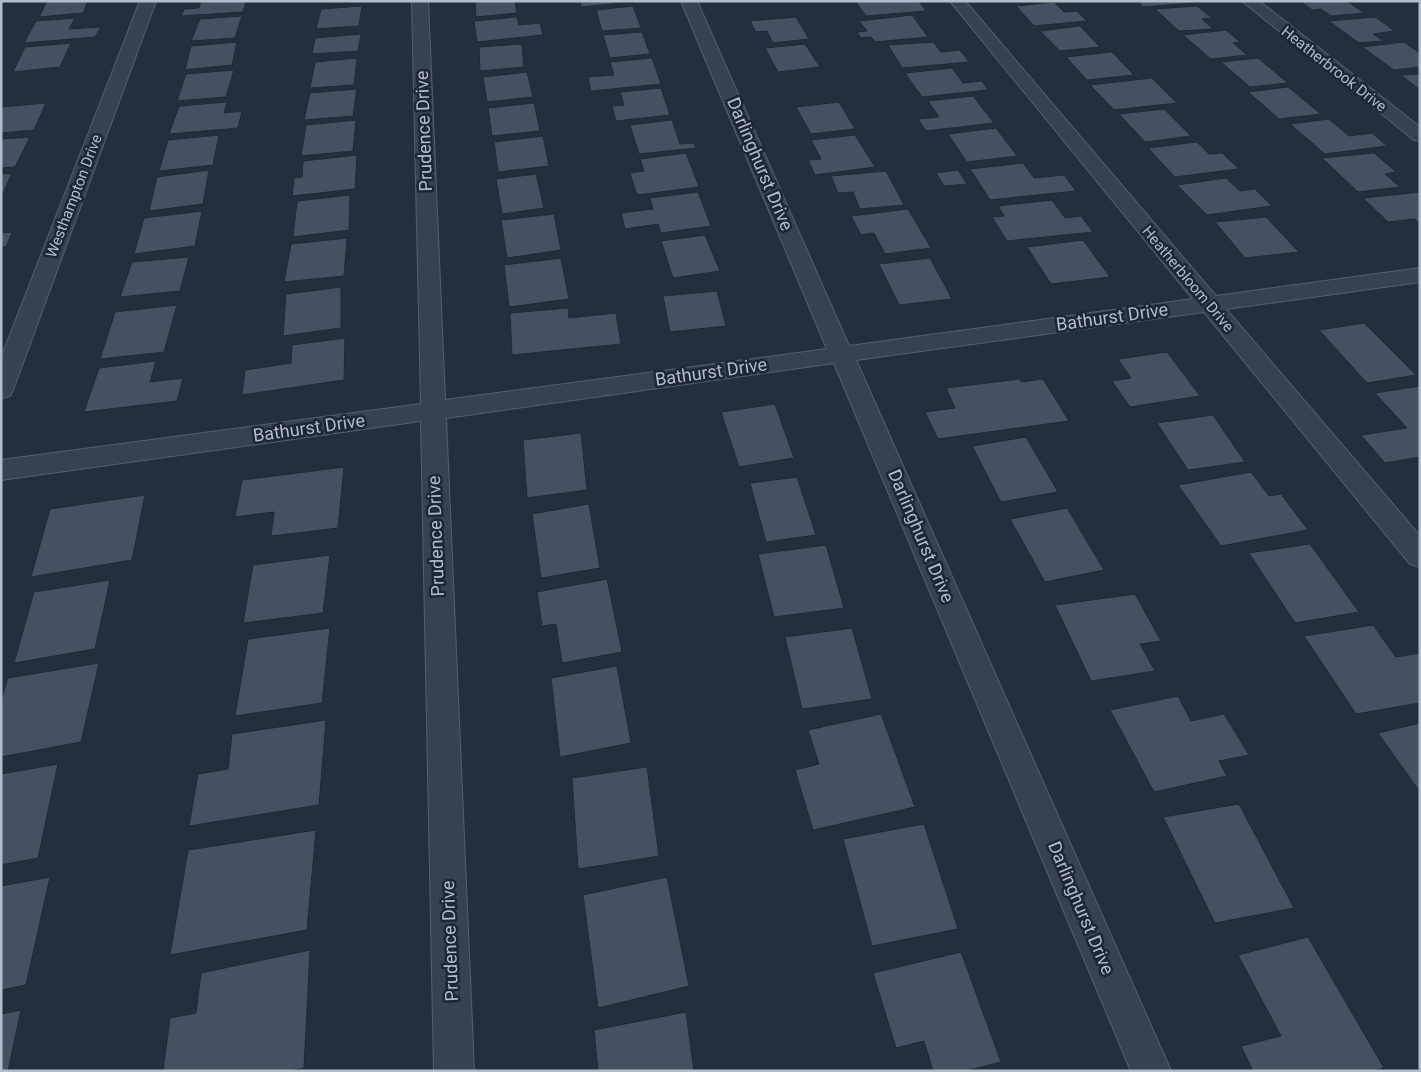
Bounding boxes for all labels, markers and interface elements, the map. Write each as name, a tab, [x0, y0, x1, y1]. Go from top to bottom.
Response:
street label: Heatherbrook Drive	[1278, 22, 1390, 116]
street label: Prudence Drive	[411, 70, 436, 192]
street label: Darlinghurst Drive	[723, 94, 798, 234]
street label: Westhampton Drive	[42, 132, 106, 260]
street label: Heatherbloom Drive	[1138, 222, 1238, 336]
street label: Bathurst Drive	[1055, 298, 1169, 335]
street label: Bathurst Drive	[654, 353, 768, 390]
street label: Bathurst Drive	[252, 409, 366, 446]
street label: Darlinghurst Drive	[884, 466, 959, 606]
street label: Prudence Drive	[423, 475, 448, 597]
street label: Darlinghurst Drive	[1044, 838, 1119, 978]
street label: Prudence Drive	[437, 880, 462, 1002]

